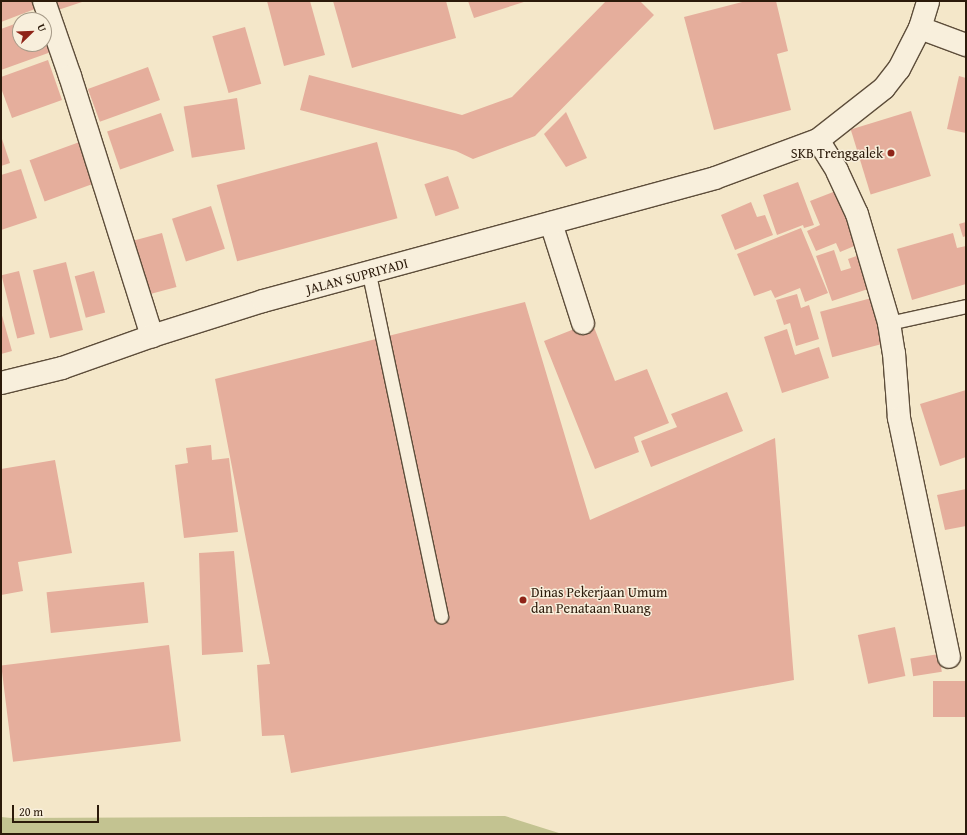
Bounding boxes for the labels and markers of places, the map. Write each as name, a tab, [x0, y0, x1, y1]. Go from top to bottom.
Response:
place label: SKB Trenggalek	[791, 145, 883, 161]
marker: SKB Trenggalek	[886, 148, 896, 158]
place label: Dinas Pekerjaan Umum dan Penataan Ruang	[531, 584, 667, 616]
marker: Dinas Pekerjaan Umum dan Penataan Ruang	[518, 595, 528, 605]

